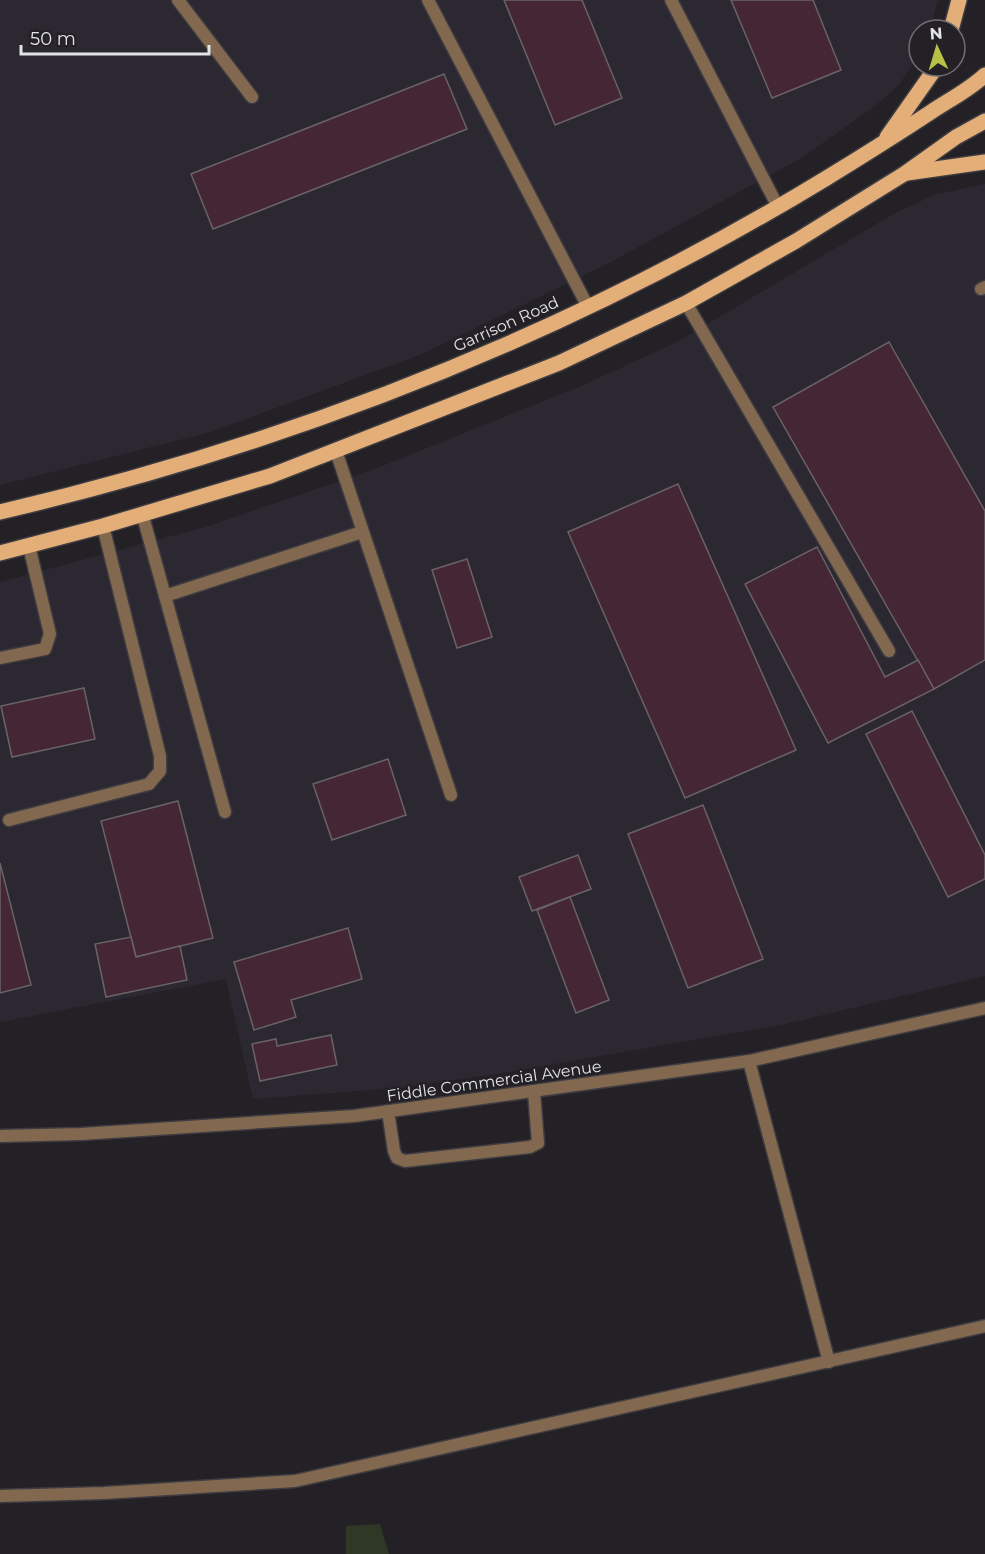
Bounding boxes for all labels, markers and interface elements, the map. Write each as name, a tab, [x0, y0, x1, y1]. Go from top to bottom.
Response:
scale bar	[21, 18, 208, 56]
north arrow	[907, 18, 967, 78]
text: N	[929, 24, 943, 43]
text: 50 m	[30, 28, 76, 50]
street label: Garrison Road	[450, 292, 562, 356]
street label: Fiddle Commercial Avenue	[385, 1057, 603, 1105]

